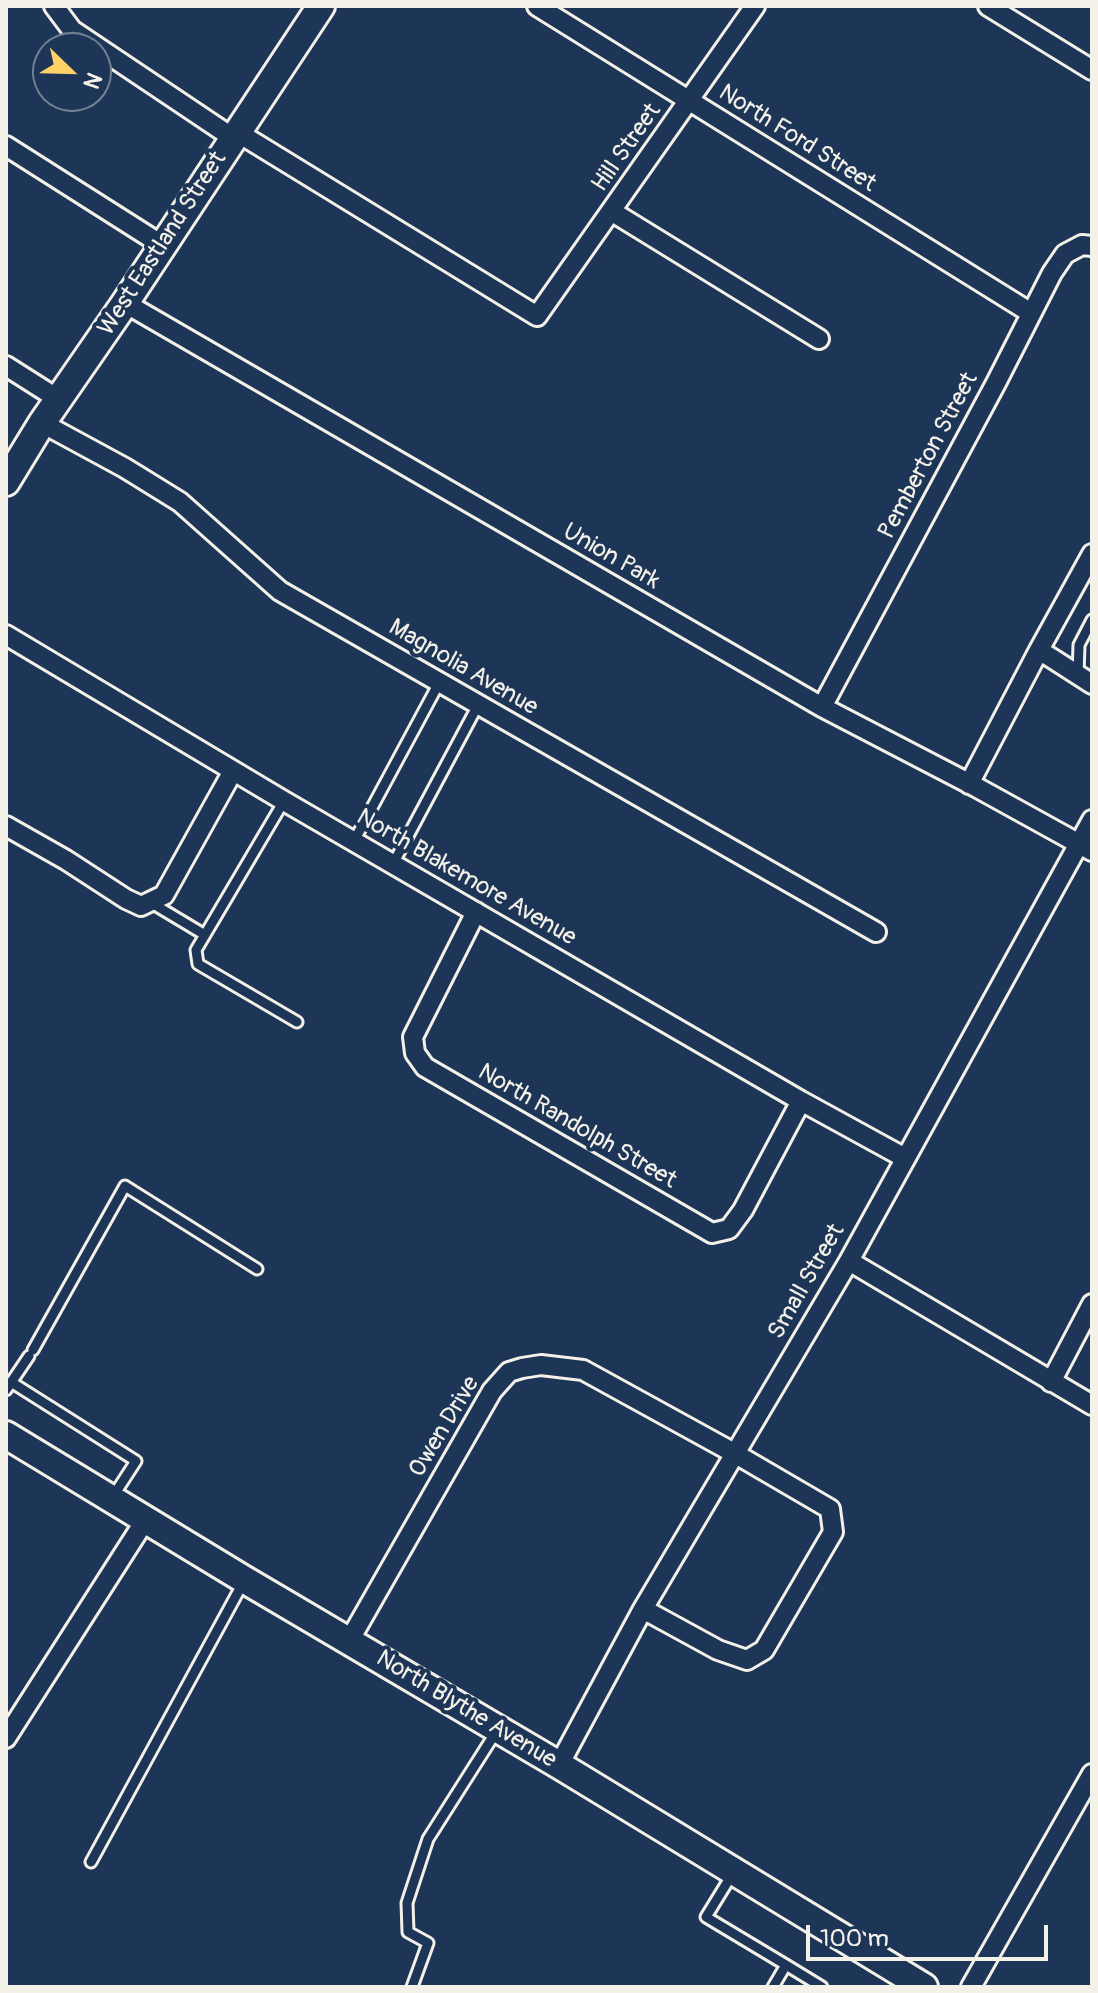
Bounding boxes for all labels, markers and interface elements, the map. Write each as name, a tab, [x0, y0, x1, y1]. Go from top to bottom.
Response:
north arrow	[32, 32, 112, 112]
text: N	[76, 68, 108, 93]
street label: North Ford Street	[713, 79, 881, 199]
street label: Hill Street	[586, 98, 668, 198]
street label: West Eastland Street	[93, 147, 233, 341]
street label: Pemberton Street	[873, 368, 985, 544]
street label: Union Park	[557, 518, 665, 596]
street label: Magnolia Avenue	[383, 614, 543, 722]
street label: North Blakemore Avenue	[351, 803, 581, 953]
street label: North Randolph Street	[473, 1058, 681, 1196]
street label: Small Street	[762, 1219, 852, 1345]
street label: Owen Drive	[404, 1371, 486, 1483]
street label: North Blythe Avenue	[371, 1645, 561, 1775]
scale bar	[810, 1909, 1052, 1959]
text: 100 m	[820, 1924, 889, 1953]

